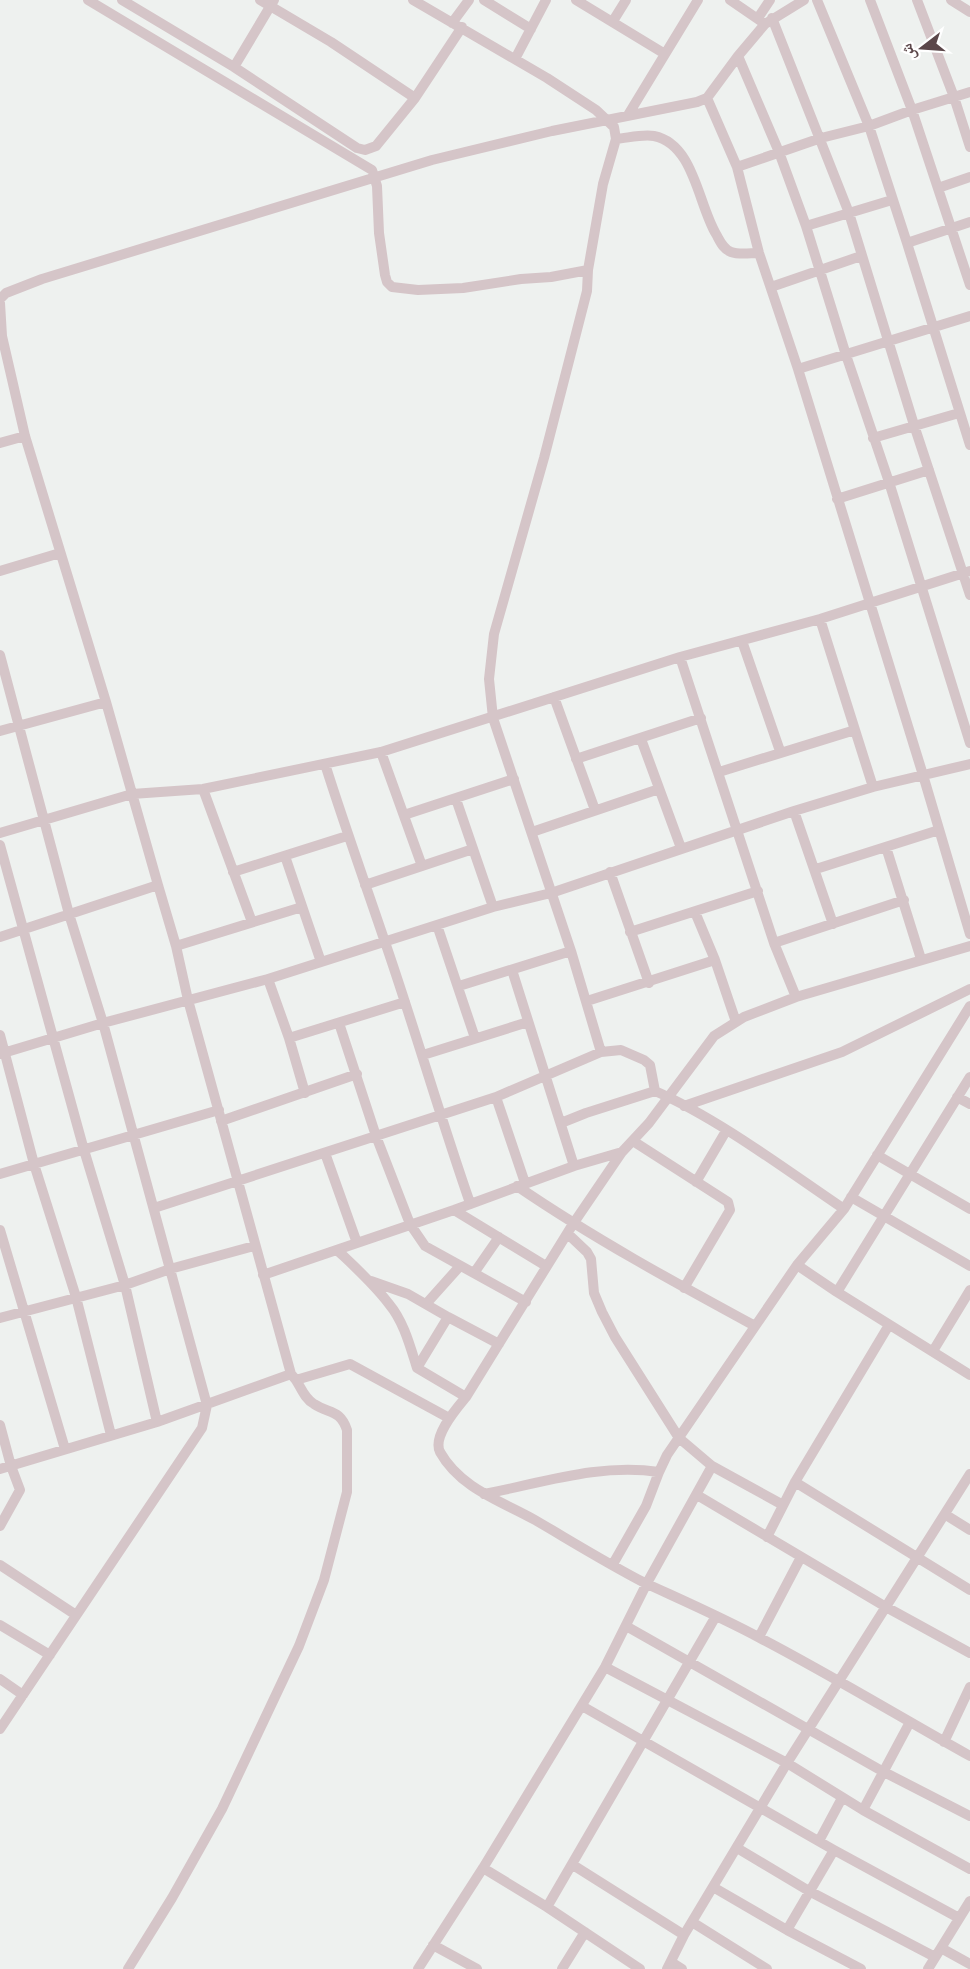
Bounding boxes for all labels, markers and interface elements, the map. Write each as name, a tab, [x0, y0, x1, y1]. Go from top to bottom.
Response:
north arrow	[892, 18, 952, 78]
text: ش	[895, 41, 922, 64]

